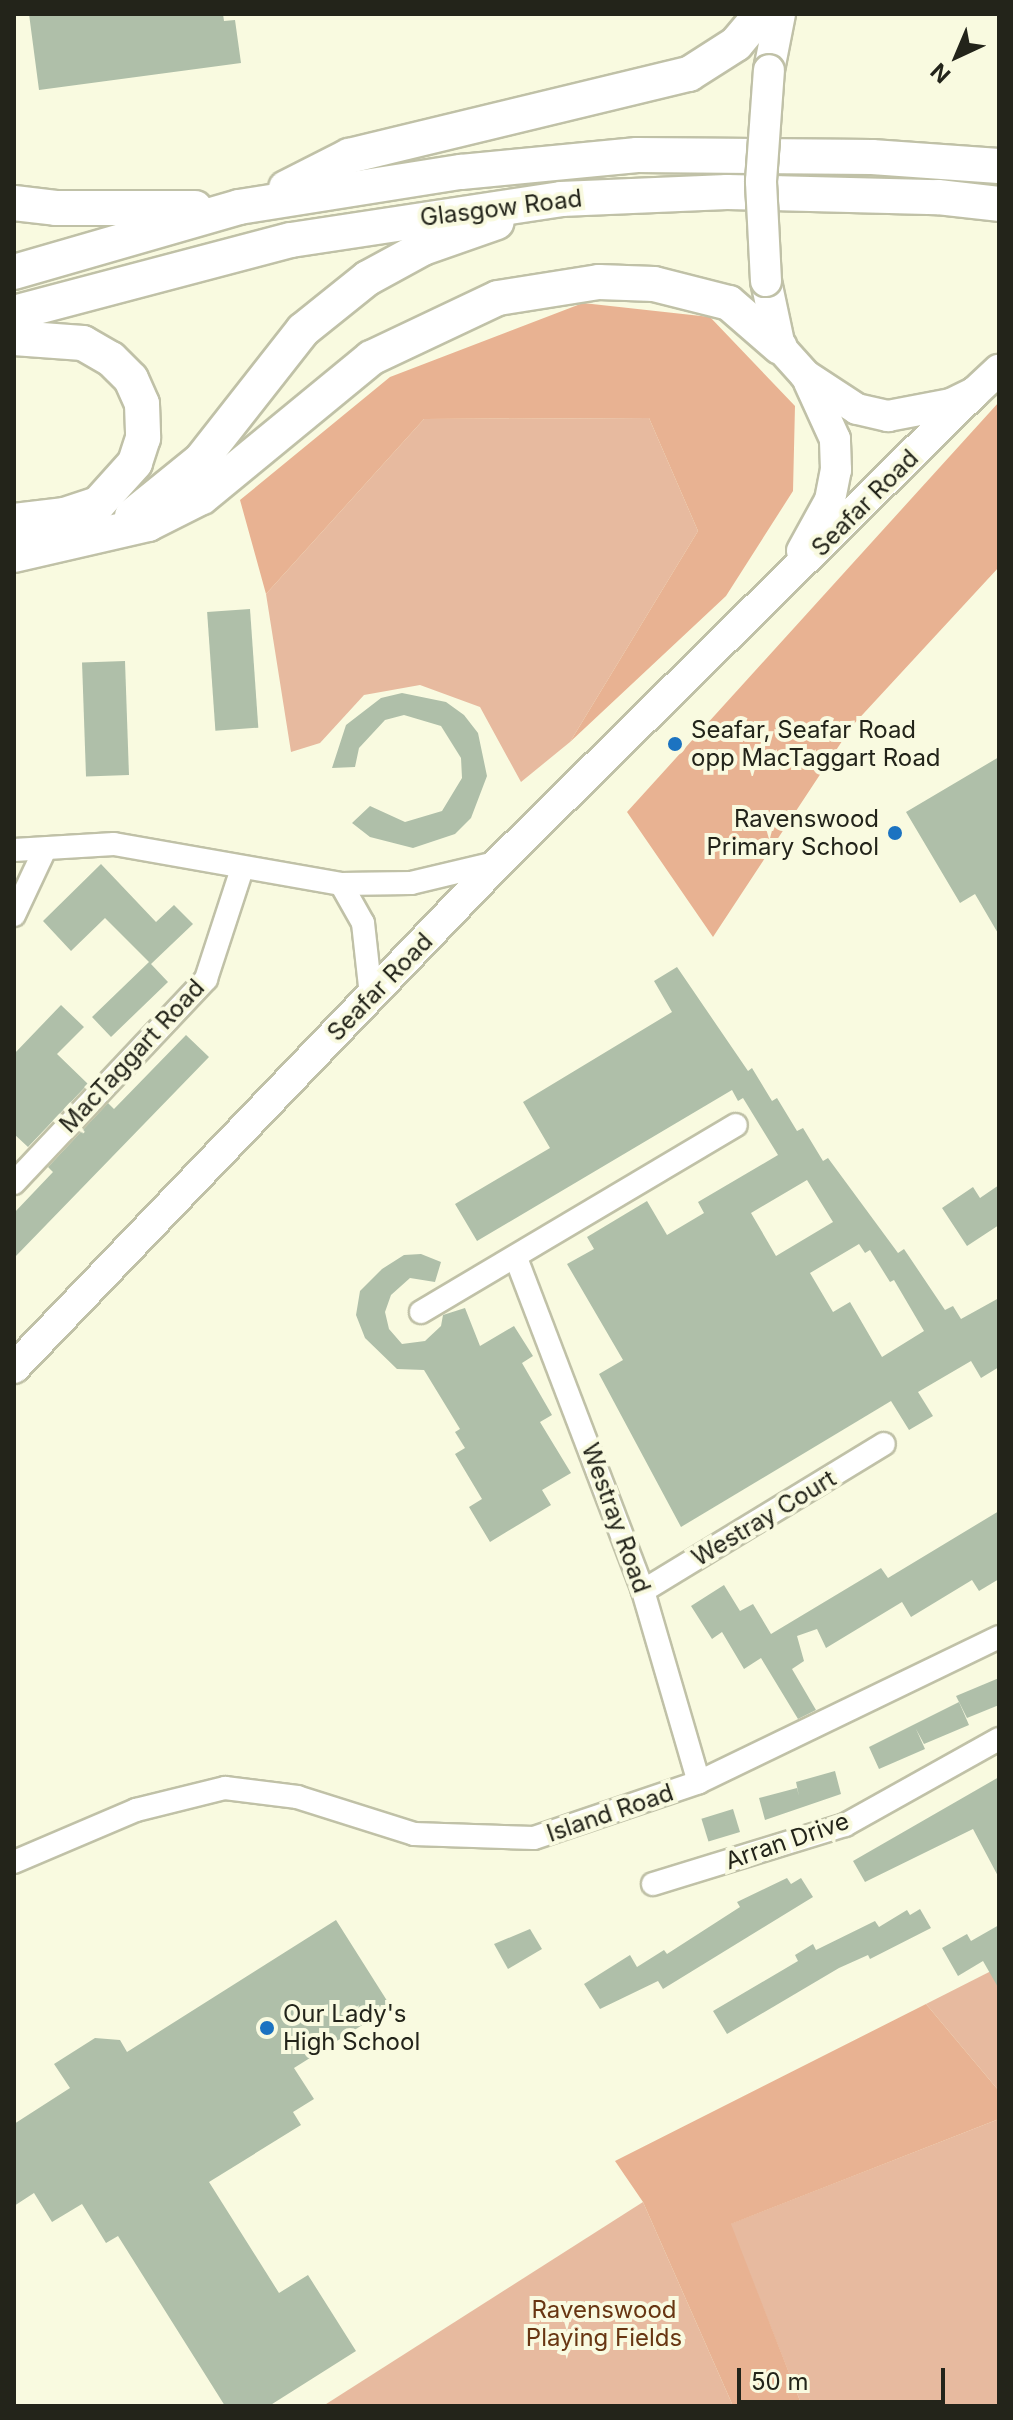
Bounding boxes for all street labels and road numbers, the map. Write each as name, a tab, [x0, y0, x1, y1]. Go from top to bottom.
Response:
street label: Glasgow Road	[418, 184, 584, 232]
street label: Seafar Road	[806, 444, 924, 562]
street label: Seafar Road	[321, 927, 439, 1047]
street label: MacTaggart Road	[54, 973, 210, 1139]
street label: Westray Road	[576, 1439, 656, 1597]
street label: Westray Court	[687, 1464, 841, 1572]
street label: Island Road	[543, 1778, 677, 1848]
street label: Arran Drive	[721, 1806, 853, 1876]

